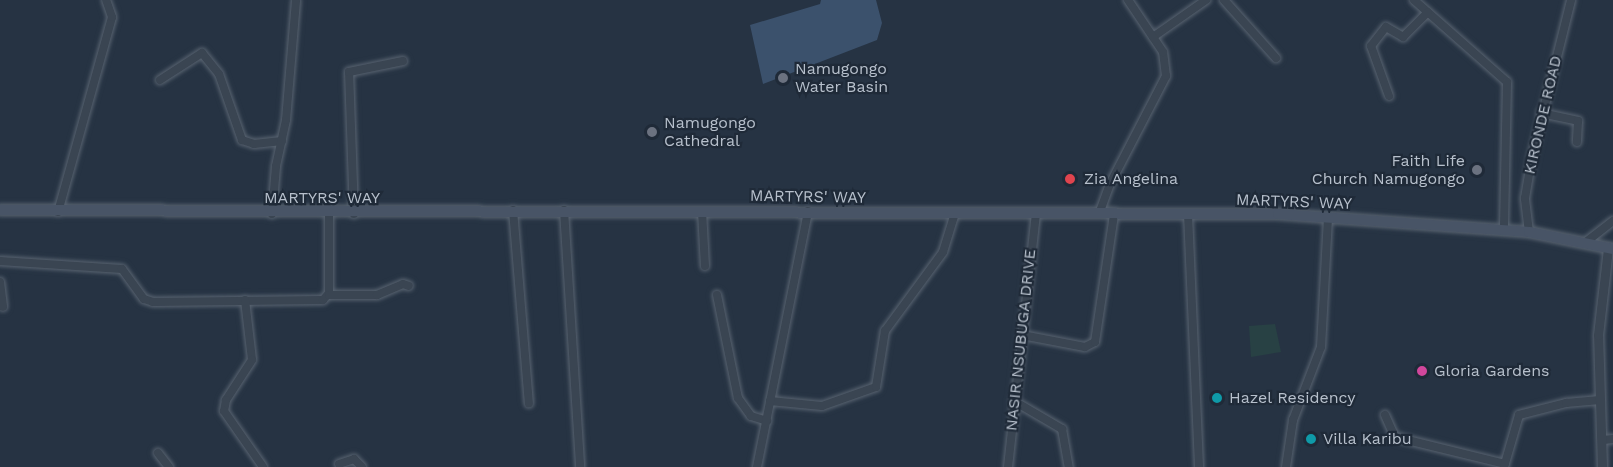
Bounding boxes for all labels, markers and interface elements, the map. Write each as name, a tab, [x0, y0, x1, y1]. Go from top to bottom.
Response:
street label: KIRONDE ROAD	[1520, 54, 1566, 176]
place label: Namugongo Water Basin	[795, 59, 888, 97]
marker: Namugongo Water Basin	[776, 71, 790, 85]
place label: Namugongo Cathedral	[664, 113, 756, 151]
marker: Namugongo Cathedral	[645, 125, 659, 139]
place label: Faith Life Church Namugongo	[1312, 151, 1465, 189]
marker: Faith Life Church Namugongo	[1470, 163, 1484, 177]
place label: Zia Angelina	[1084, 169, 1179, 189]
marker: Zia Angelina	[1061, 170, 1079, 188]
street label: MARTYRS' WAY	[750, 186, 866, 208]
street label: MARTYRS' WAY	[264, 188, 380, 208]
street label: MARTYRS' WAY	[1235, 190, 1353, 214]
street label: NASIR NSUBUGA DRIVE	[1002, 248, 1040, 432]
place label: Gloria Gardens	[1434, 361, 1550, 381]
marker: Gloria Gardens	[1415, 364, 1429, 378]
place label: Hazel Residency	[1229, 388, 1356, 408]
marker: Hazel Residency	[1210, 391, 1224, 405]
place label: Villa Karibu	[1323, 429, 1412, 449]
marker: Villa Karibu	[1304, 432, 1318, 446]

